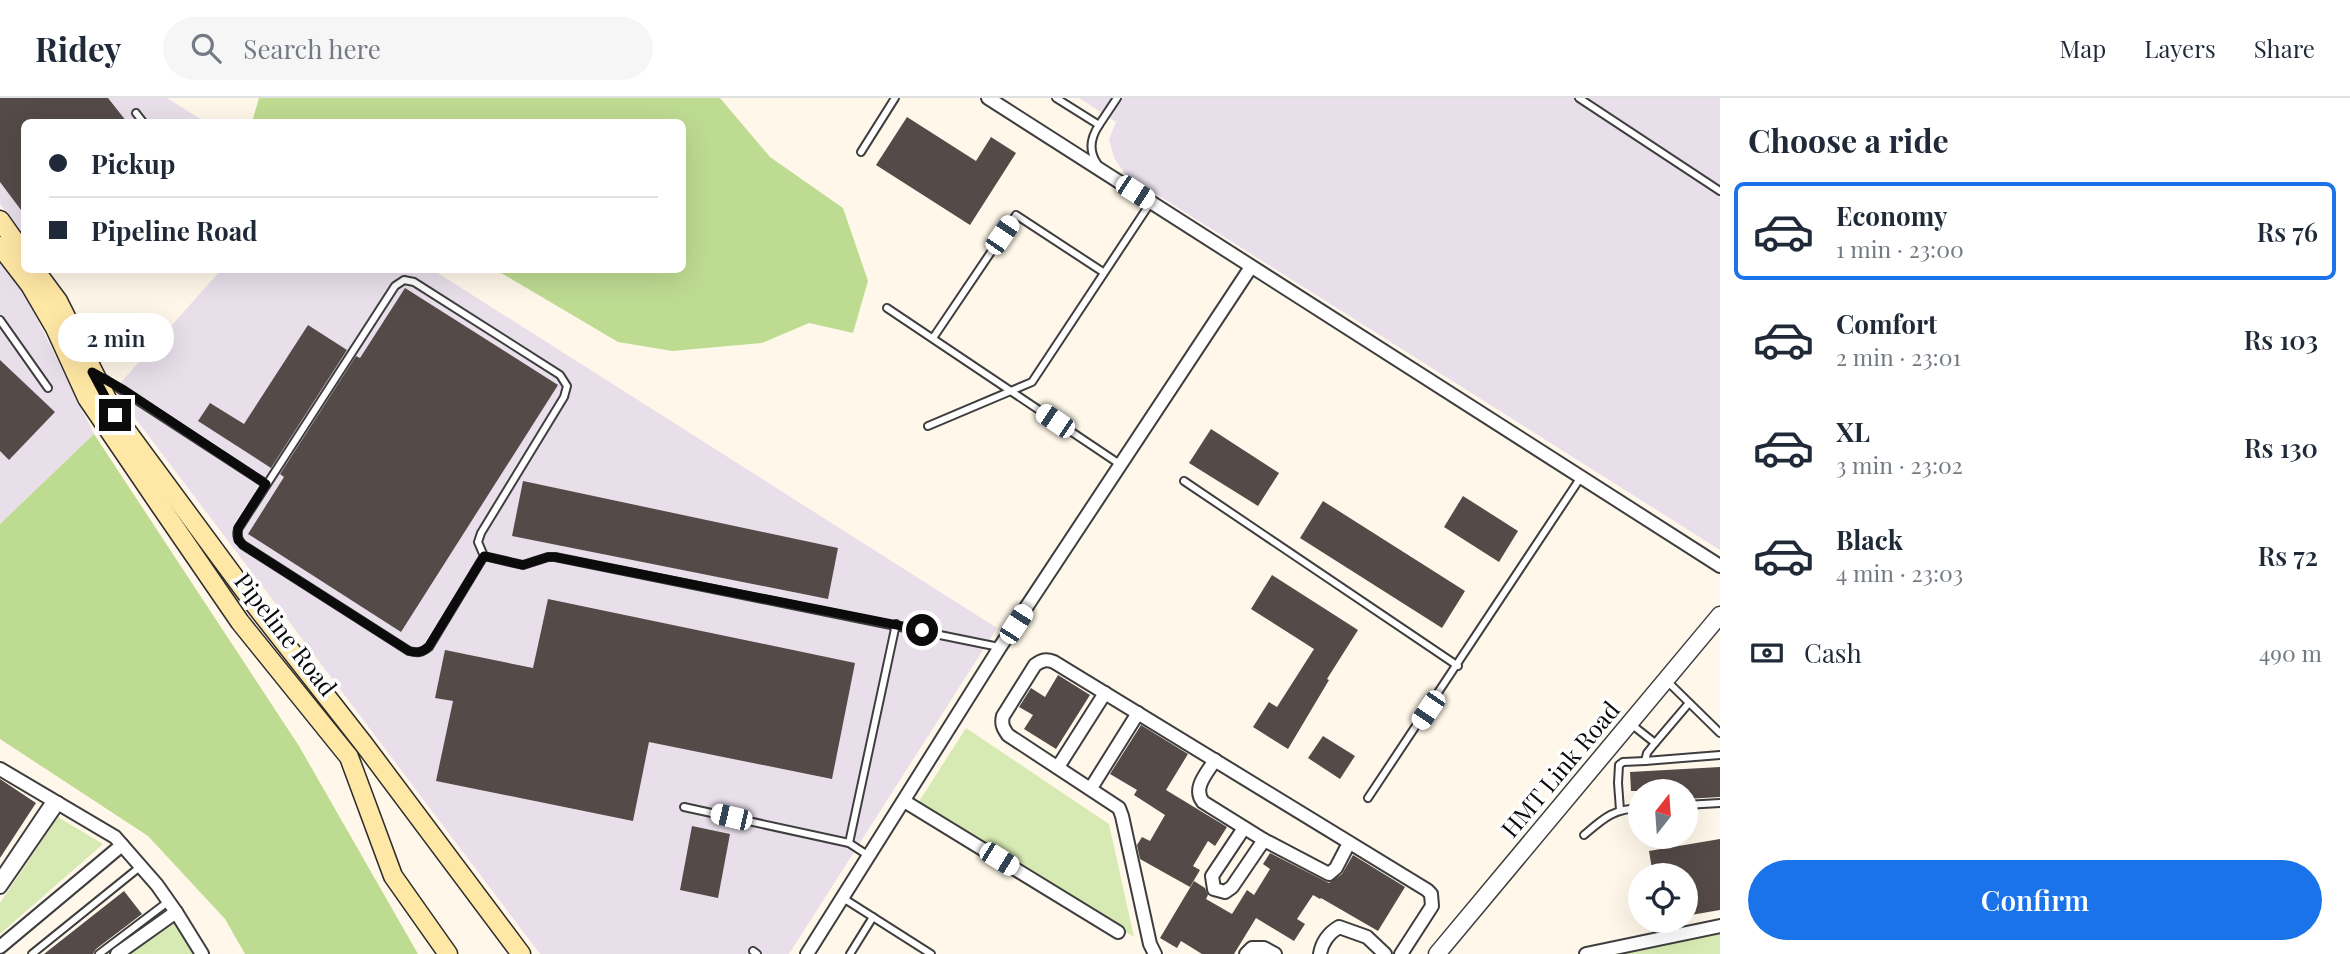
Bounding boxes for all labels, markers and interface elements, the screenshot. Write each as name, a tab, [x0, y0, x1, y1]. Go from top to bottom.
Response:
search box	[163, 17, 653, 80]
text: Ridey	[35, 26, 121, 70]
icon: search	[187, 29, 225, 67]
text: Search here	[243, 31, 381, 66]
text: Map	[2060, 32, 2106, 64]
text: Layers	[2144, 32, 2216, 64]
text: Share	[2254, 32, 2315, 64]
text: Choose a ride	[1748, 118, 1949, 161]
text: Pickup	[91, 146, 175, 181]
car	[1112, 172, 1159, 212]
text: Economy	[1836, 198, 1947, 233]
icon: car	[1752, 200, 1815, 263]
car	[982, 212, 1023, 258]
text: Pipeline Road	[91, 213, 258, 248]
text: Rs 76	[2257, 214, 2318, 249]
text: 1 min · 23:00	[1836, 233, 1964, 264]
text: Comfort	[1836, 306, 1937, 341]
icon: car	[1752, 308, 1815, 371]
callout: 2 min	[57, 314, 173, 362]
text: 2 min	[87, 322, 145, 353]
text: Rs 103	[2244, 322, 2318, 357]
text: 2 min · 23:01	[1836, 341, 1961, 372]
route end	[99, 399, 131, 431]
car	[1032, 401, 1079, 441]
text: XL	[1836, 414, 1870, 449]
icon: car	[1752, 416, 1815, 479]
text: Rs 130	[2244, 430, 2318, 465]
text: 3 min · 23:02	[1836, 449, 1963, 480]
text: Black	[1836, 522, 1903, 557]
icon: car	[1752, 524, 1815, 587]
text: Rs 72	[2258, 538, 2318, 573]
text: 4 min · 23:03	[1836, 557, 1963, 588]
street label: Pipeline Road	[228, 566, 345, 702]
car	[996, 601, 1037, 647]
route start	[906, 614, 938, 646]
icon: cash	[1748, 634, 1786, 672]
text: Cash	[1804, 635, 1862, 670]
text: 490 m	[2259, 637, 2322, 668]
car	[1408, 687, 1449, 733]
street label: HMT Link Road	[1493, 694, 1626, 843]
north arrow	[1628, 779, 1698, 849]
map controls	[1628, 779, 1698, 933]
car	[709, 802, 754, 832]
car	[976, 839, 1023, 879]
button: Confirm	[1748, 860, 2322, 940]
button: locate	[1628, 863, 1698, 933]

